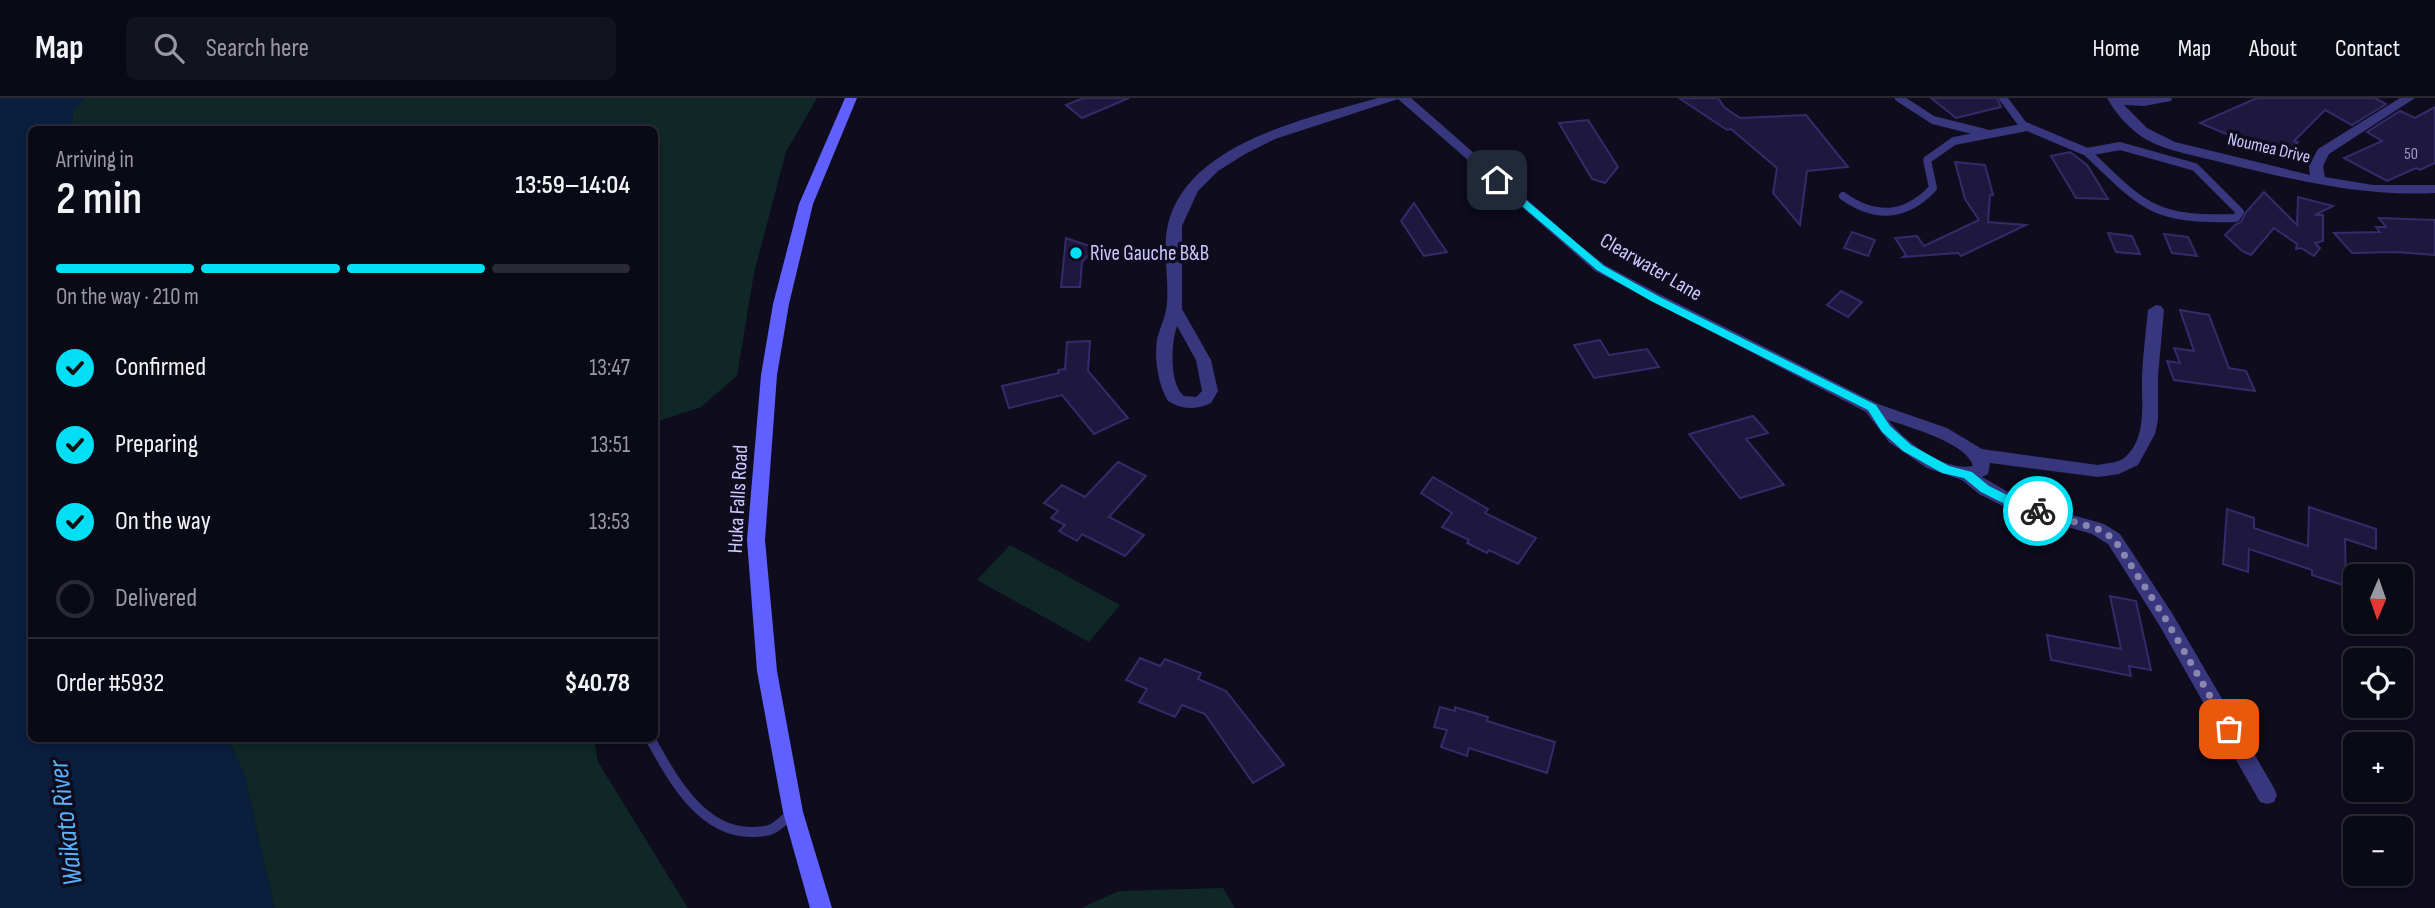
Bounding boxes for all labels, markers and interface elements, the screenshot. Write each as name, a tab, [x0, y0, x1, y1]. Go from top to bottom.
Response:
search box	[126, 17, 616, 80]
text: Map	[35, 28, 84, 68]
icon: search	[150, 29, 188, 67]
text: Search here	[206, 33, 309, 64]
text: Home	[2092, 34, 2140, 63]
text: Map	[2178, 34, 2211, 63]
text: About	[2249, 34, 2297, 63]
text: Contact	[2335, 34, 2400, 63]
street label: Noumea Drive	[2226, 128, 2312, 168]
house number: 50	[2404, 145, 2418, 164]
text: Arriving in	[56, 146, 134, 174]
pin	[1467, 150, 1527, 210]
icon: home	[1478, 161, 1516, 199]
text: 13:59–14:04	[515, 170, 630, 201]
text: 2 min	[56, 172, 142, 227]
street label: Clearwater Lane	[1595, 228, 1707, 306]
place label: Rive Gauche B&B	[1090, 241, 1209, 266]
marker: Rive Gauche B&B	[1068, 245, 1084, 261]
text: On the way · 210 m	[56, 283, 199, 311]
icon: check	[56, 349, 94, 387]
text: Confirmed	[115, 352, 206, 383]
text: 13:47	[589, 354, 630, 382]
icon: check	[56, 426, 94, 464]
text: Preparing	[115, 429, 198, 460]
text: 13:51	[591, 431, 630, 459]
street label: Huka Falls Road	[723, 444, 753, 554]
courier	[2003, 476, 2073, 546]
icon: bike	[2019, 492, 2057, 530]
icon: check	[56, 503, 94, 541]
text: On the way	[115, 506, 211, 537]
text: 13:53	[589, 508, 630, 536]
north arrow	[2343, 564, 2413, 634]
map controls	[2343, 564, 2413, 886]
text: Delivered	[115, 583, 197, 614]
button: locate	[2343, 648, 2413, 718]
text: Order #5932	[56, 668, 164, 699]
text: $40.78	[564, 668, 630, 699]
pin	[2199, 699, 2259, 759]
icon: bag	[2210, 710, 2248, 748]
button: +	[2343, 732, 2413, 802]
water label: Waikato River	[42, 757, 90, 888]
button: −	[2343, 816, 2413, 886]

